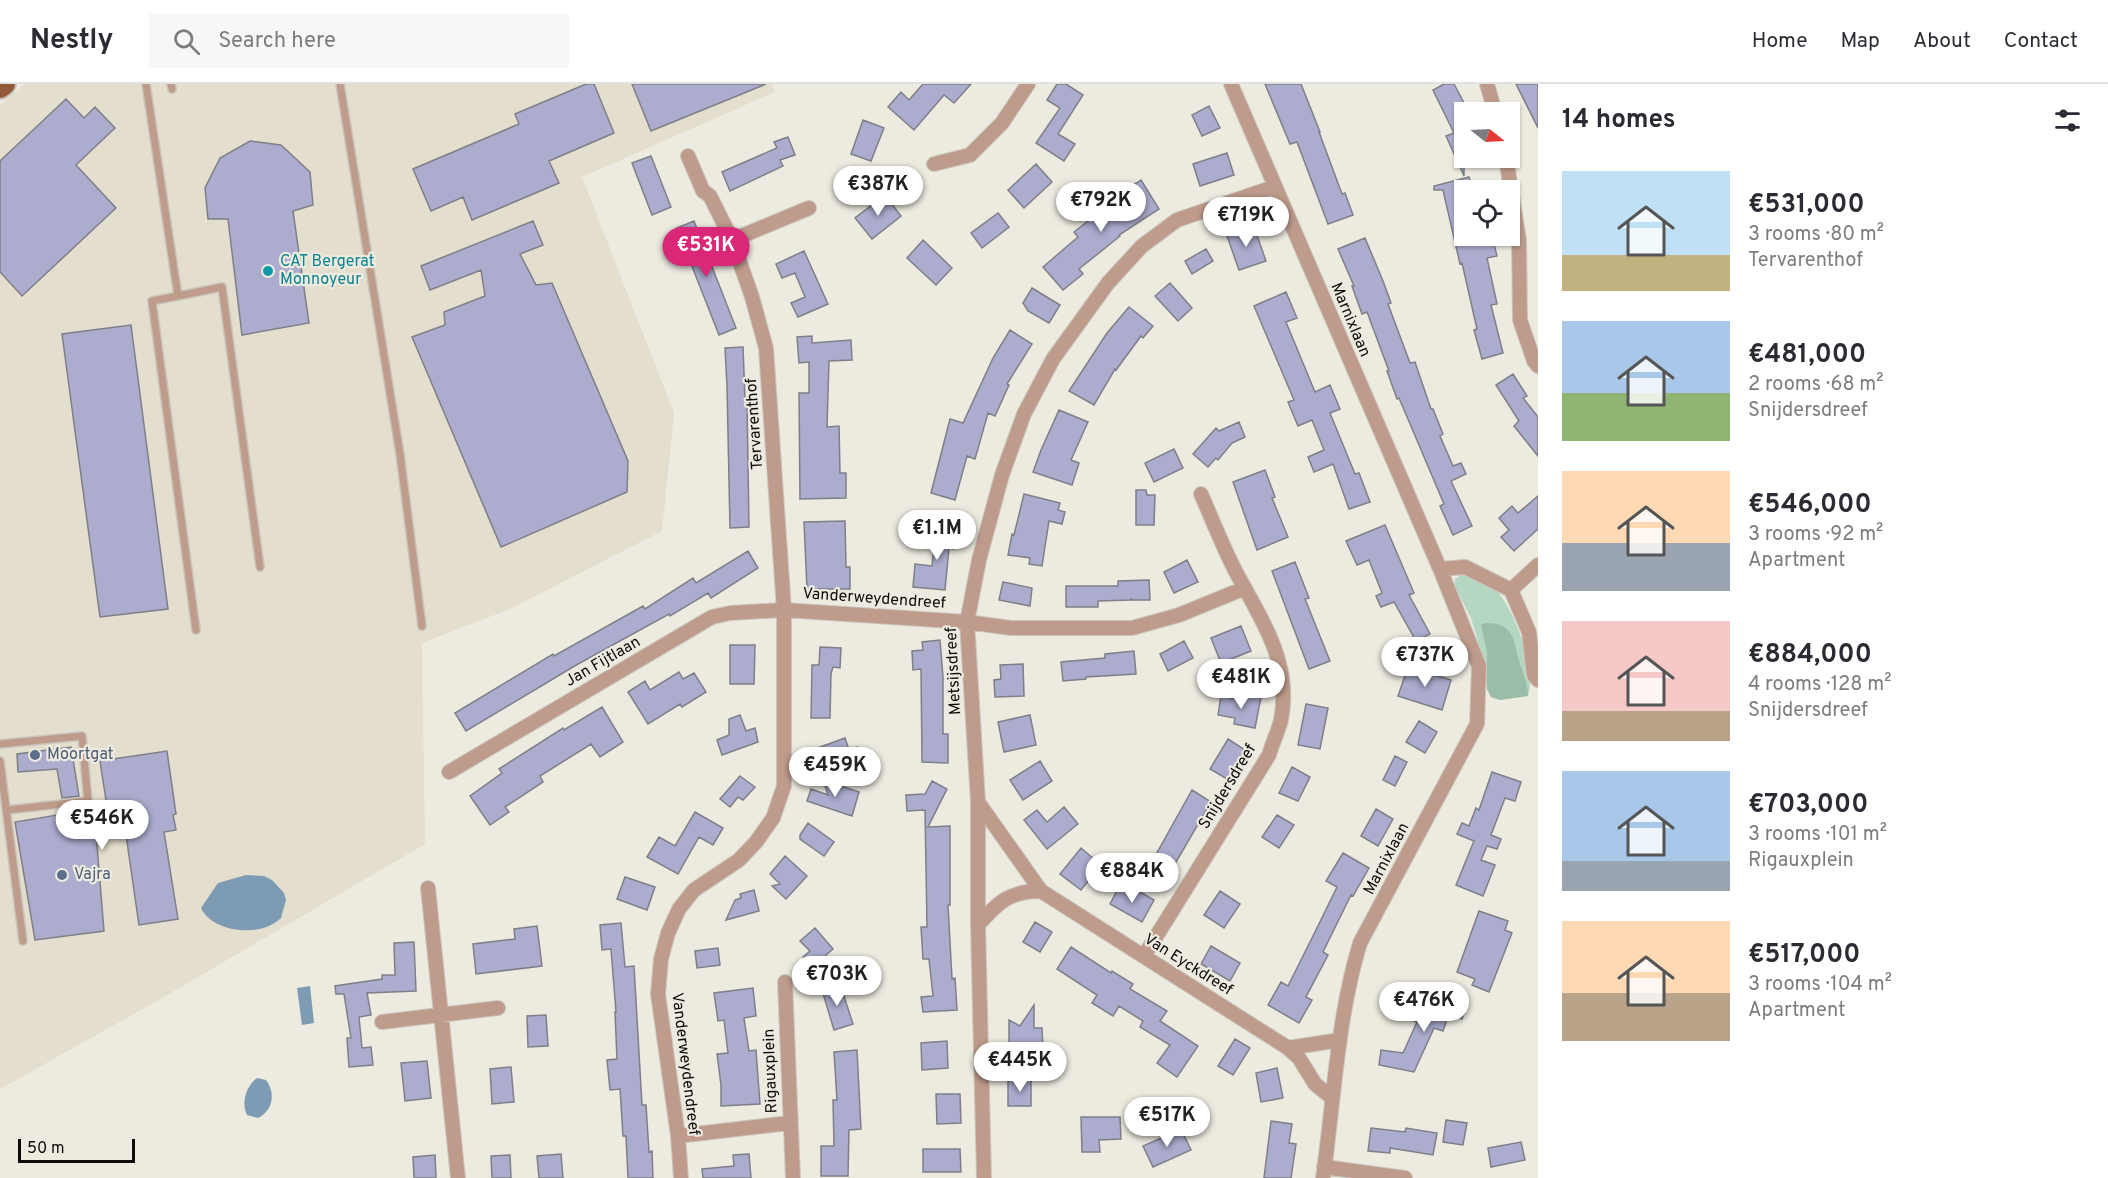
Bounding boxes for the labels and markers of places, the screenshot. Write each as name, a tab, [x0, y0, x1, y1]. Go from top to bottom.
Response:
pin: €387K	[836, 166, 920, 217]
pin: €792K	[1059, 182, 1143, 233]
pin: €719K	[1204, 197, 1288, 248]
pin: €531K	[664, 227, 748, 278]
place label: CAT Bergerat Monnoyeur	[280, 252, 375, 290]
marker: CAT Bergerat Monnoyeur	[261, 264, 275, 278]
pin: €1.1M	[895, 510, 979, 561]
pin: €737K	[1383, 637, 1467, 688]
pin: €481K	[1199, 659, 1283, 710]
place label: Moortgat	[47, 745, 114, 765]
pin: €459K	[793, 747, 877, 798]
marker: Moortgat	[28, 748, 42, 762]
pin: €546K	[60, 800, 144, 851]
pin: €884K	[1090, 853, 1174, 904]
place label: Vajra	[74, 865, 111, 885]
marker: Vajra	[55, 868, 69, 882]
pin: €703K	[795, 956, 879, 1007]
pin: €476K	[1382, 982, 1466, 1033]
pin: €445K	[978, 1042, 1062, 1093]
pin: €517K	[1125, 1097, 1209, 1148]

